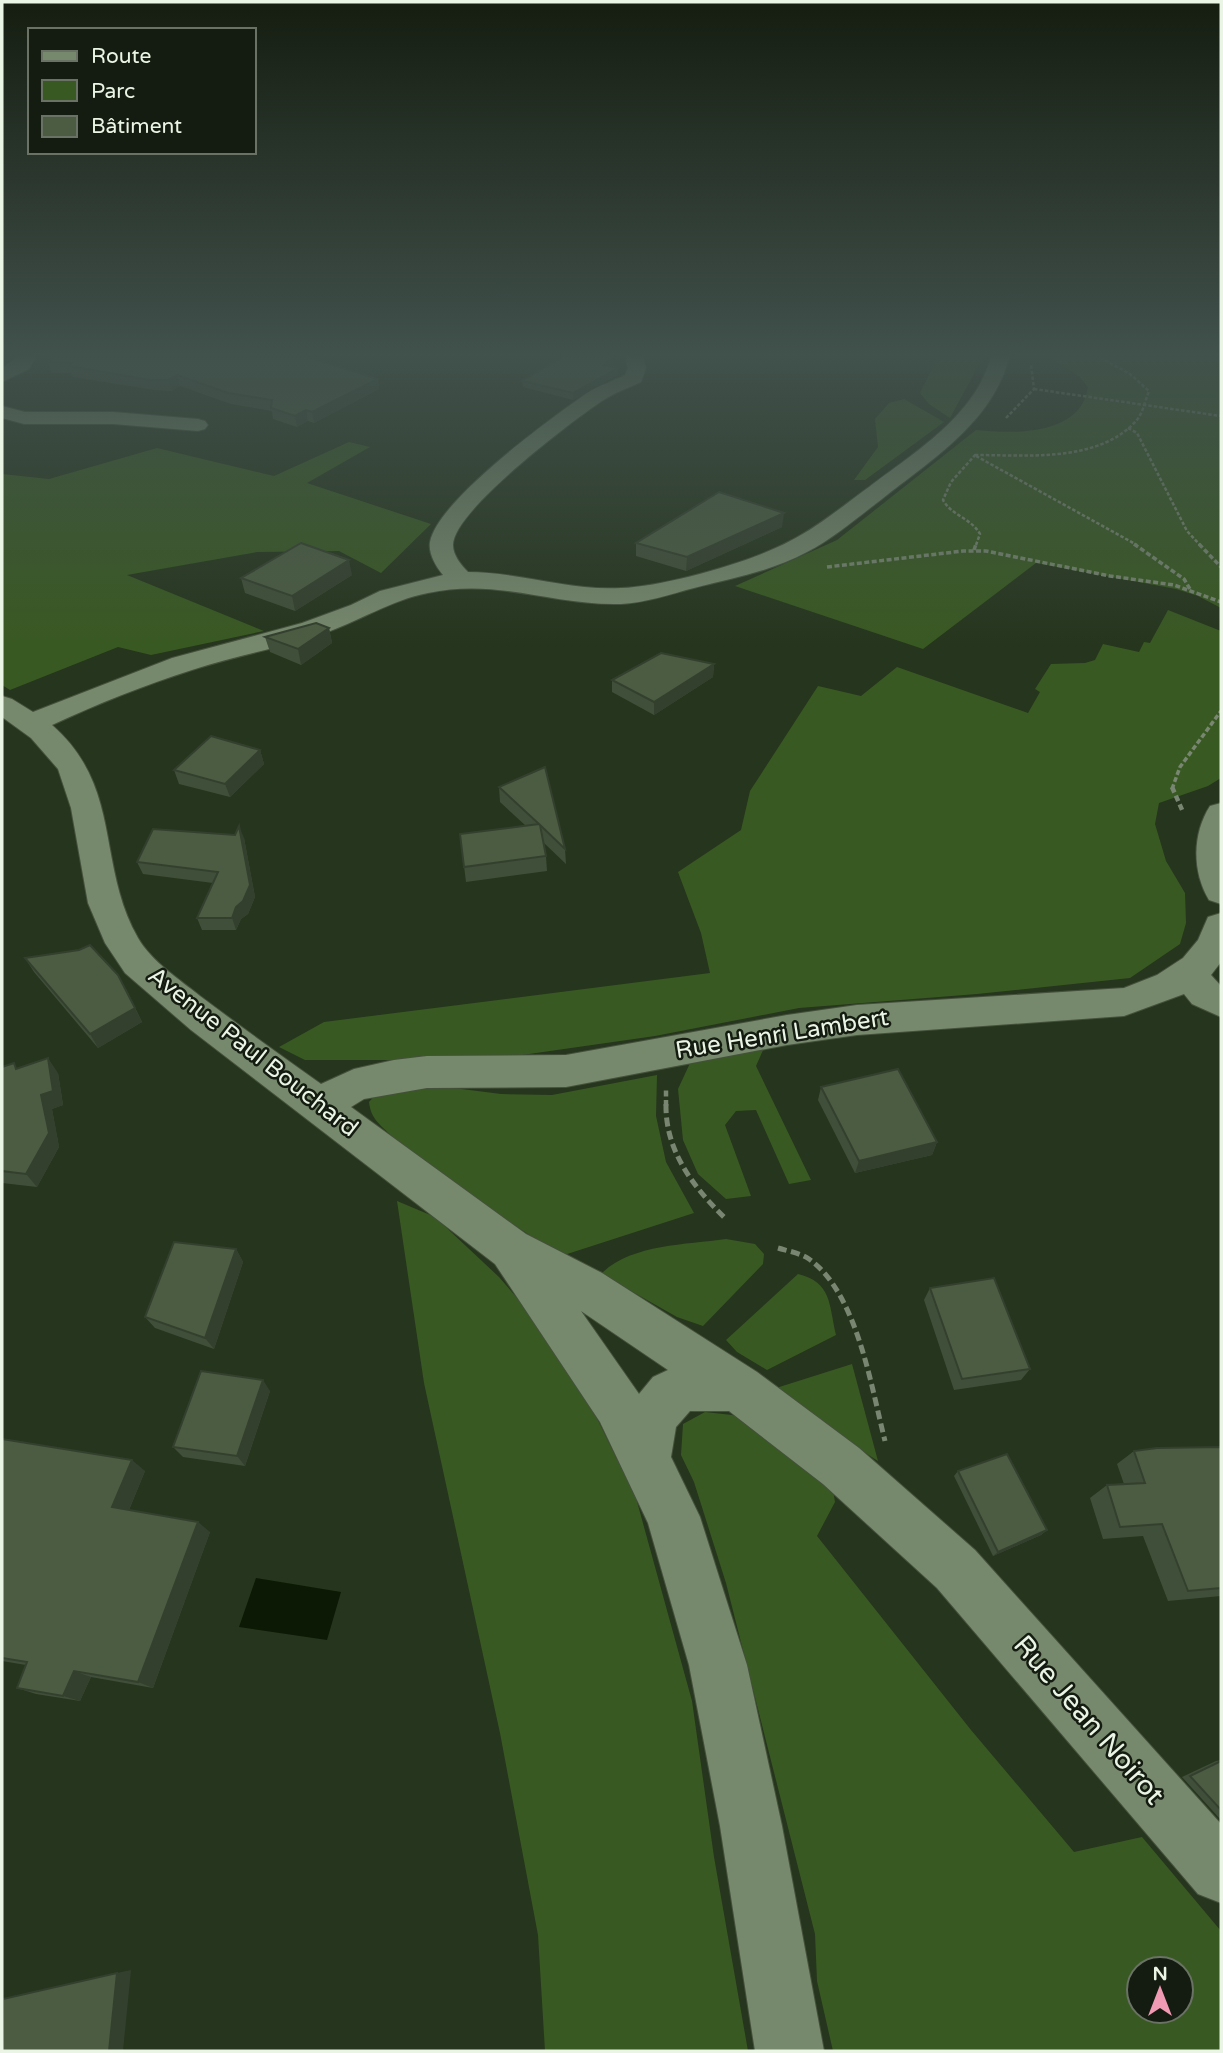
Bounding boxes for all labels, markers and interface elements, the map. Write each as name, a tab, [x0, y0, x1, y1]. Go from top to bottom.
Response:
legend	[28, 28, 256, 154]
text: Route	[91, 44, 151, 69]
text: Parc	[91, 79, 135, 104]
text: Bâtiment	[91, 114, 182, 139]
street label: Avenue Paul Bouchard	[142, 961, 364, 1143]
street label: Rue Henri Lambert	[673, 1003, 891, 1065]
street label: Rue Jean Noirot	[1006, 1628, 1172, 1812]
north arrow	[1125, 1955, 1195, 2025]
text: N	[1152, 1963, 1168, 1985]

